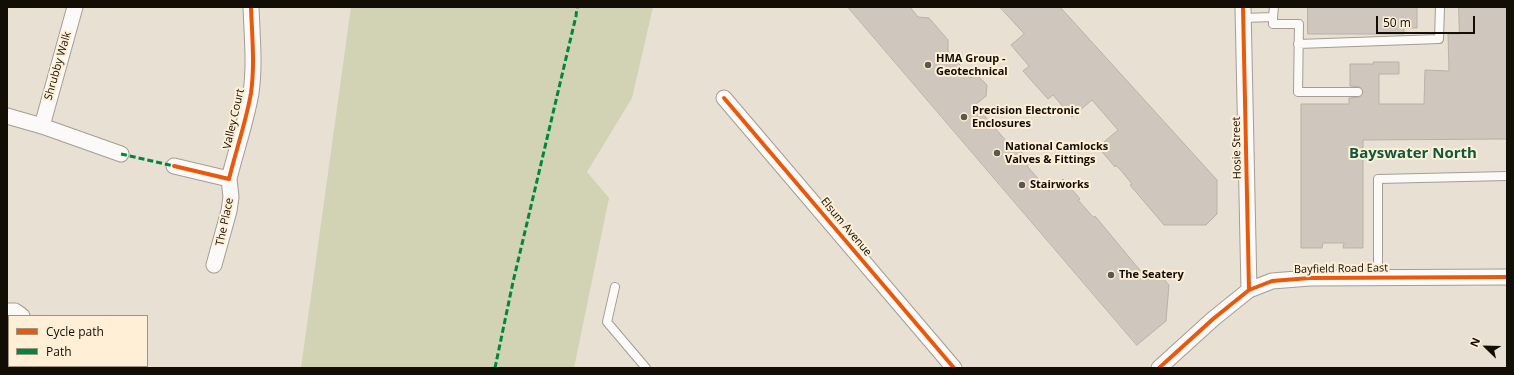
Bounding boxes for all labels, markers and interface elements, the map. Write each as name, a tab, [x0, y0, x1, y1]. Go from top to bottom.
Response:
scale bar	[1378, 8, 1477, 34]
text: 50 m	[1383, 14, 1411, 31]
street label: Shrubby Walk	[42, 30, 74, 102]
place label: HMA Group - Geotechnical	[936, 52, 1008, 78]
marker: HMA Group - Geotechnical	[923, 60, 933, 70]
street label: Valley Court	[221, 88, 247, 150]
place label: Precision Electronic Enclosures	[972, 104, 1080, 130]
marker: Precision Electronic Enclosures	[959, 112, 969, 122]
street label: Hosie Street	[1230, 117, 1244, 179]
place label: National Camlocks Valves & Fittings	[1005, 140, 1108, 166]
district label: Bayswater North	[1349, 145, 1477, 163]
marker: National Camlocks Valves & Fittings	[992, 148, 1002, 158]
place label: Stairworks	[1030, 178, 1089, 192]
marker: Stairworks	[1017, 180, 1027, 190]
street label: Elsum Avenue	[818, 195, 874, 259]
street label: The Place	[213, 197, 237, 247]
street label: Bayfield Road East	[1294, 262, 1388, 276]
place label: The Seatery	[1119, 268, 1184, 282]
marker: The Seatery	[1106, 270, 1116, 280]
legend	[8, 315, 148, 367]
text: Cycle path	[46, 323, 104, 340]
north arrow	[1466, 327, 1506, 367]
text: N	[1466, 335, 1483, 349]
text: Path	[46, 343, 72, 360]

